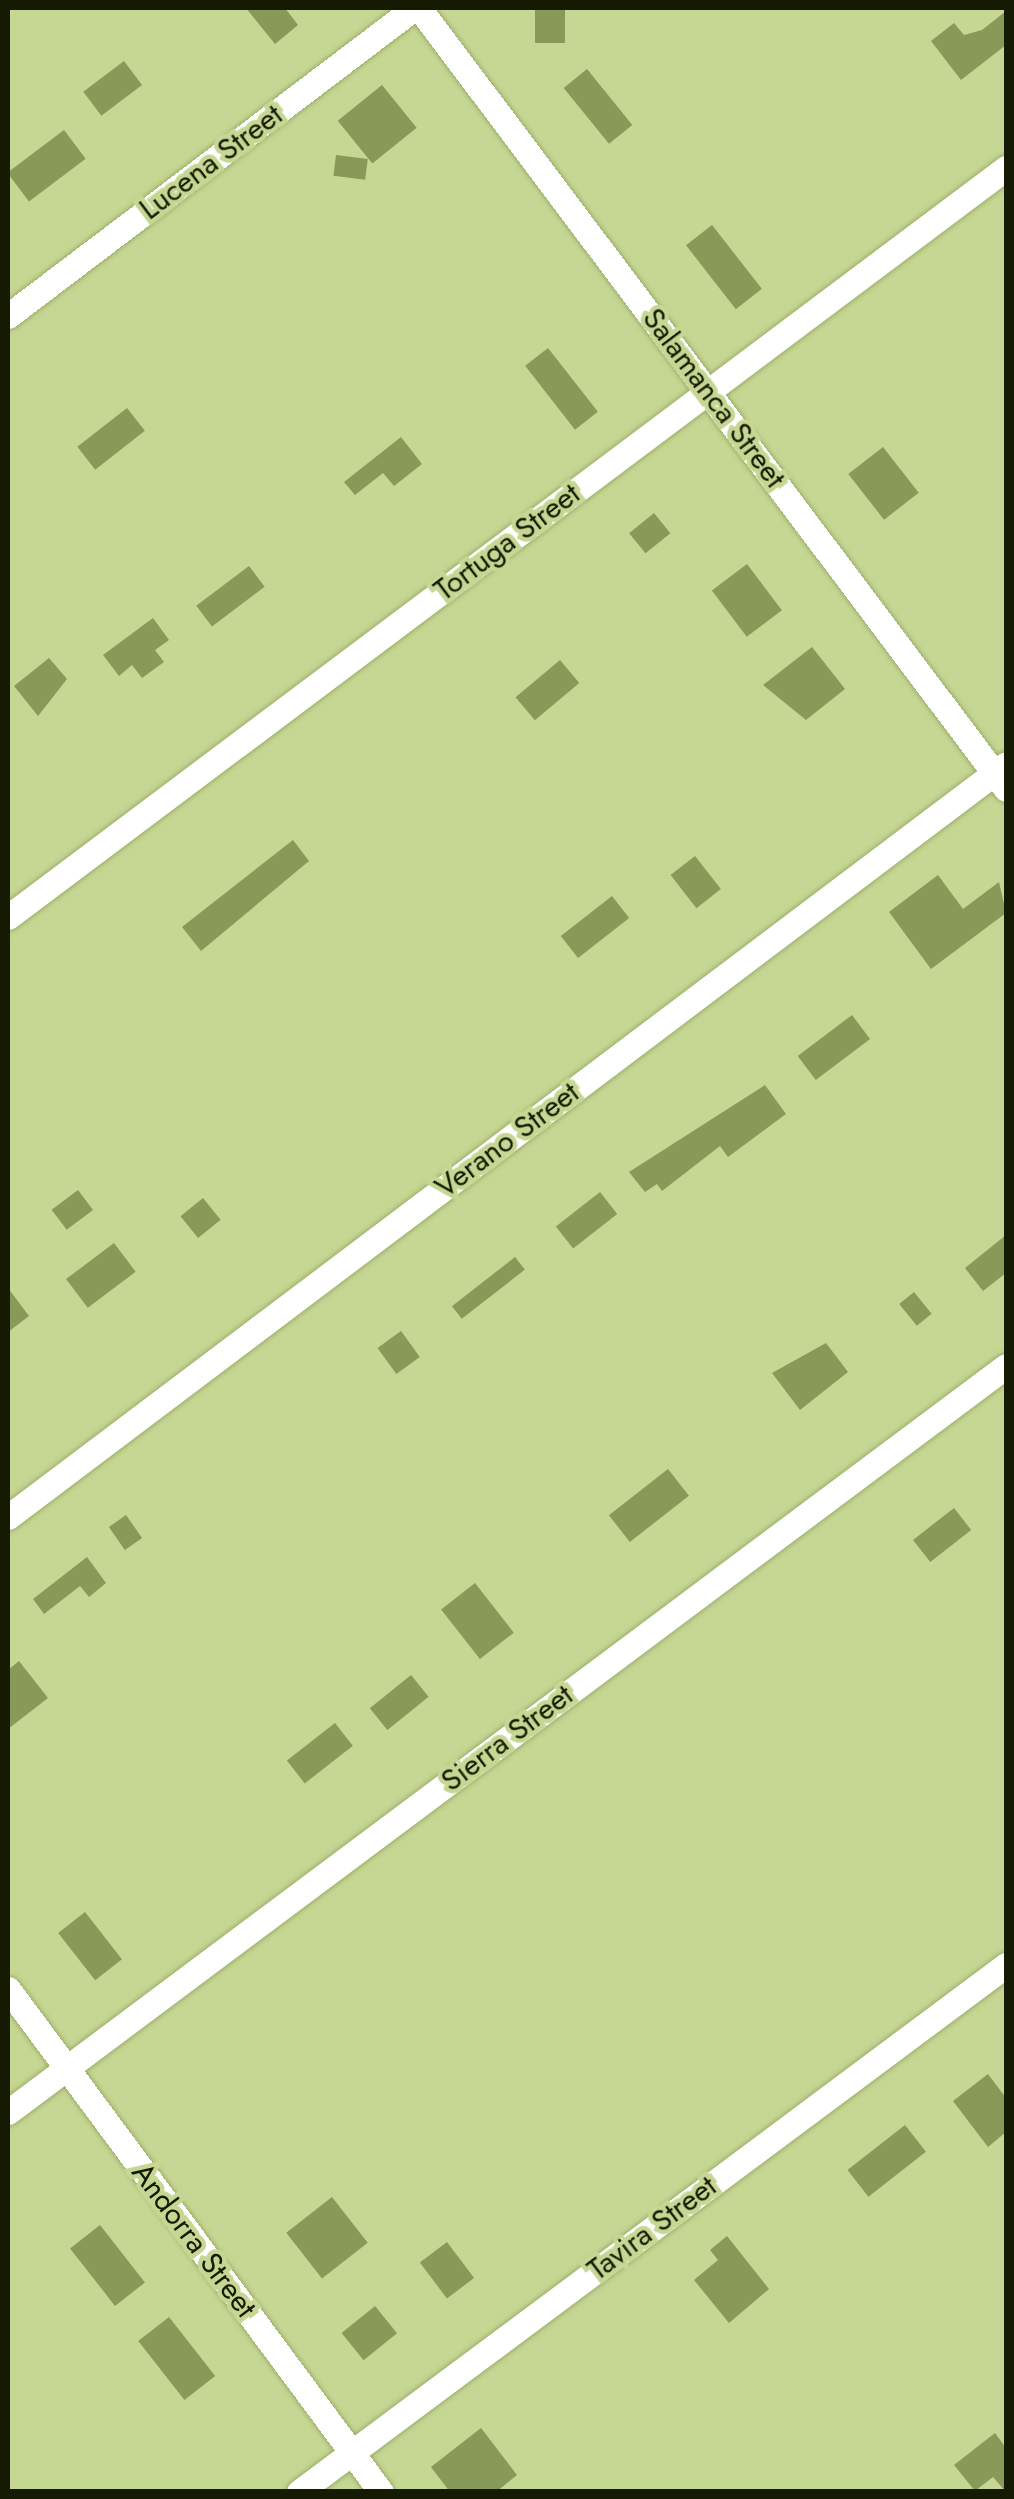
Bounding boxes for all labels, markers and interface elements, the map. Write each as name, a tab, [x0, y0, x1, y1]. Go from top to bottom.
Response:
street label: Lucena Street	[133, 97, 289, 227]
street label: Salamanca Street	[635, 301, 793, 495]
street label: Tortuga Street	[427, 476, 587, 608]
street label: Verano Street	[428, 1074, 586, 1206]
street label: Sierra Street	[434, 1677, 580, 1799]
street label: Andorra Street	[124, 2155, 264, 2325]
street label: Tavira Street	[581, 2168, 723, 2288]

